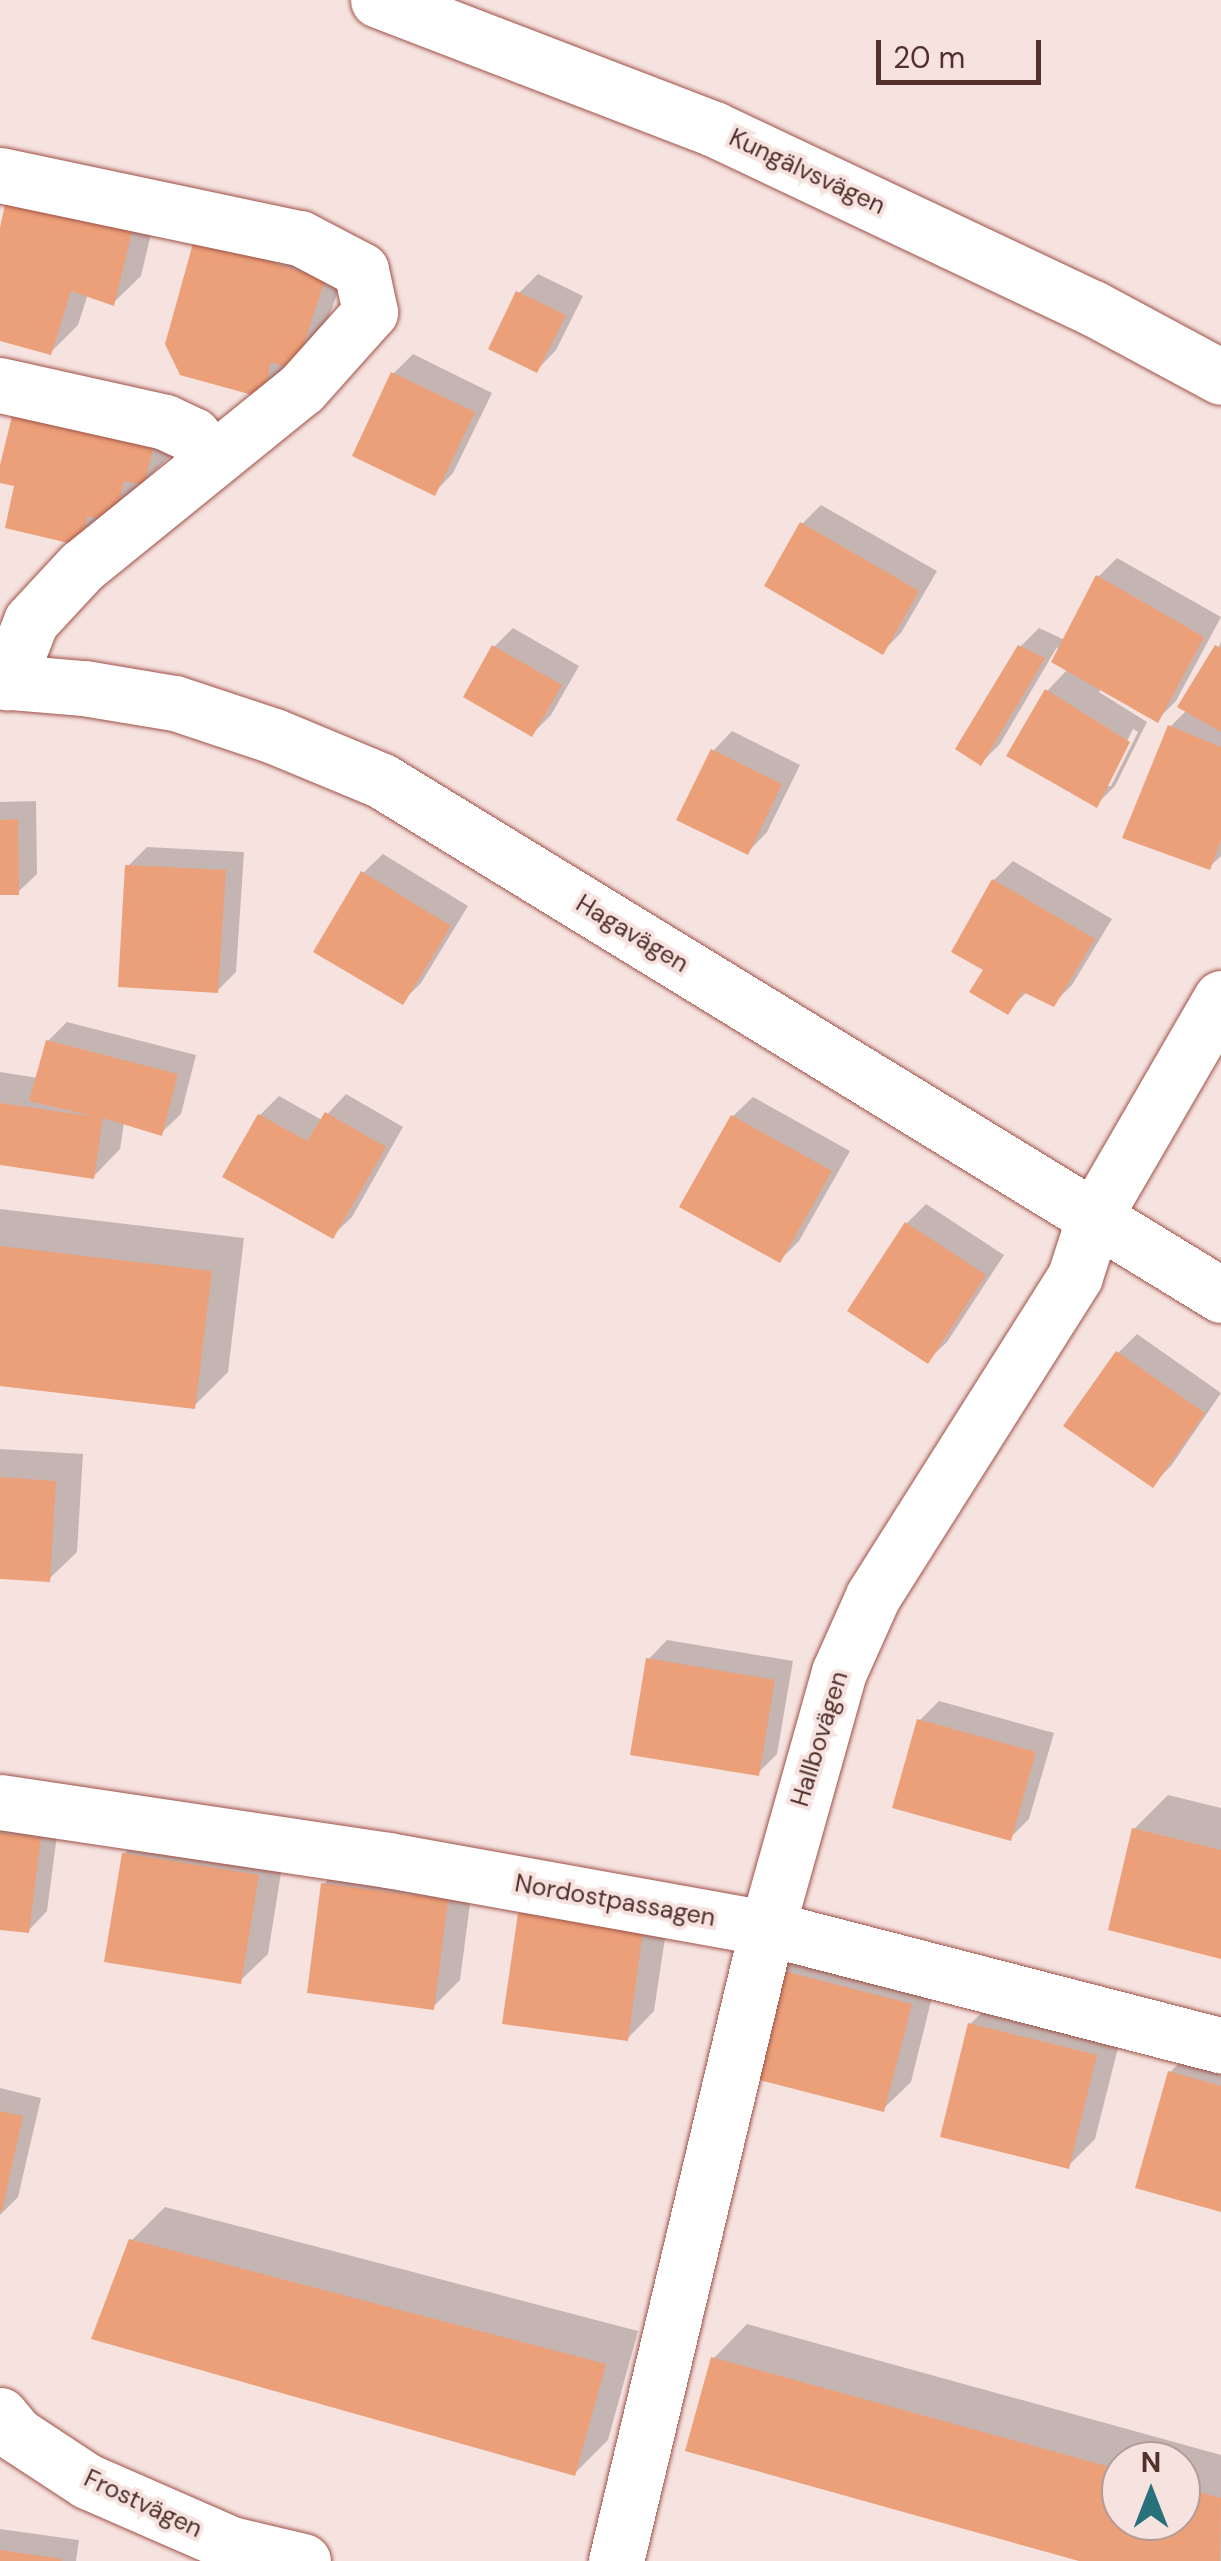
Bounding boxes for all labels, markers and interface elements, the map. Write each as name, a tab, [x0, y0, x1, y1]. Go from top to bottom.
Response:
scale bar	[881, 20, 1046, 82]
text: 20 m	[893, 38, 965, 77]
street label: Kungälvsvägen	[724, 123, 890, 221]
street label: Hagavägen	[570, 889, 694, 979]
street label: Hallbovägen	[785, 1668, 855, 1810]
street label: Nordostpassagen	[512, 1869, 718, 1933]
north arrow	[1101, 2441, 1201, 2541]
text: N	[1141, 2444, 1161, 2481]
street label: Frostvägen	[79, 2464, 207, 2544]

